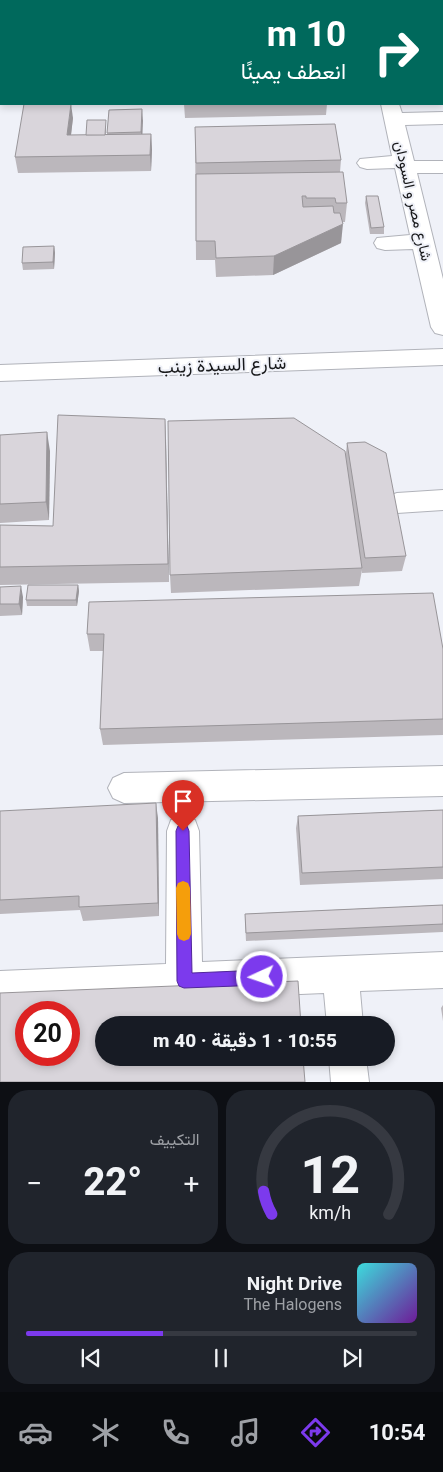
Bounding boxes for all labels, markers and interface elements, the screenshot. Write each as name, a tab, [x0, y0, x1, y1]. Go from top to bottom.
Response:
text: 10 m	[267, 14, 346, 55]
icon: right	[364, 20, 429, 85]
text: انعطف يمينًا	[241, 59, 346, 84]
street label: شارع مصر و السودان	[388, 139, 436, 263]
street label: شارع السيدة زينب	[157, 352, 287, 379]
pin	[162, 780, 204, 831]
icon: arrive	[169, 787, 197, 815]
position arrow	[235, 950, 287, 1002]
speed limit sign: 20	[15, 1001, 80, 1066]
text: 10:55 · 1 دقيقة · 40 m	[153, 1029, 337, 1052]
text: التكييف	[150, 1130, 200, 1149]
text: 12	[300, 1145, 360, 1206]
text: 22°	[83, 1160, 142, 1204]
text: −	[26, 1167, 42, 1200]
text: +	[184, 1167, 200, 1200]
text: km/h	[309, 1202, 351, 1223]
text: Night Drive	[247, 1272, 342, 1295]
text: The Halogens	[243, 1295, 342, 1314]
icon: previous	[77, 1344, 105, 1372]
icon: pause	[207, 1344, 235, 1372]
icon: next	[338, 1344, 366, 1372]
icon: car	[18, 1415, 53, 1450]
icon: climate	[88, 1415, 123, 1450]
icon: phone	[158, 1415, 193, 1450]
icon: music	[228, 1415, 263, 1450]
icon: directions	[298, 1415, 333, 1450]
text: 10:54	[369, 1420, 425, 1445]

